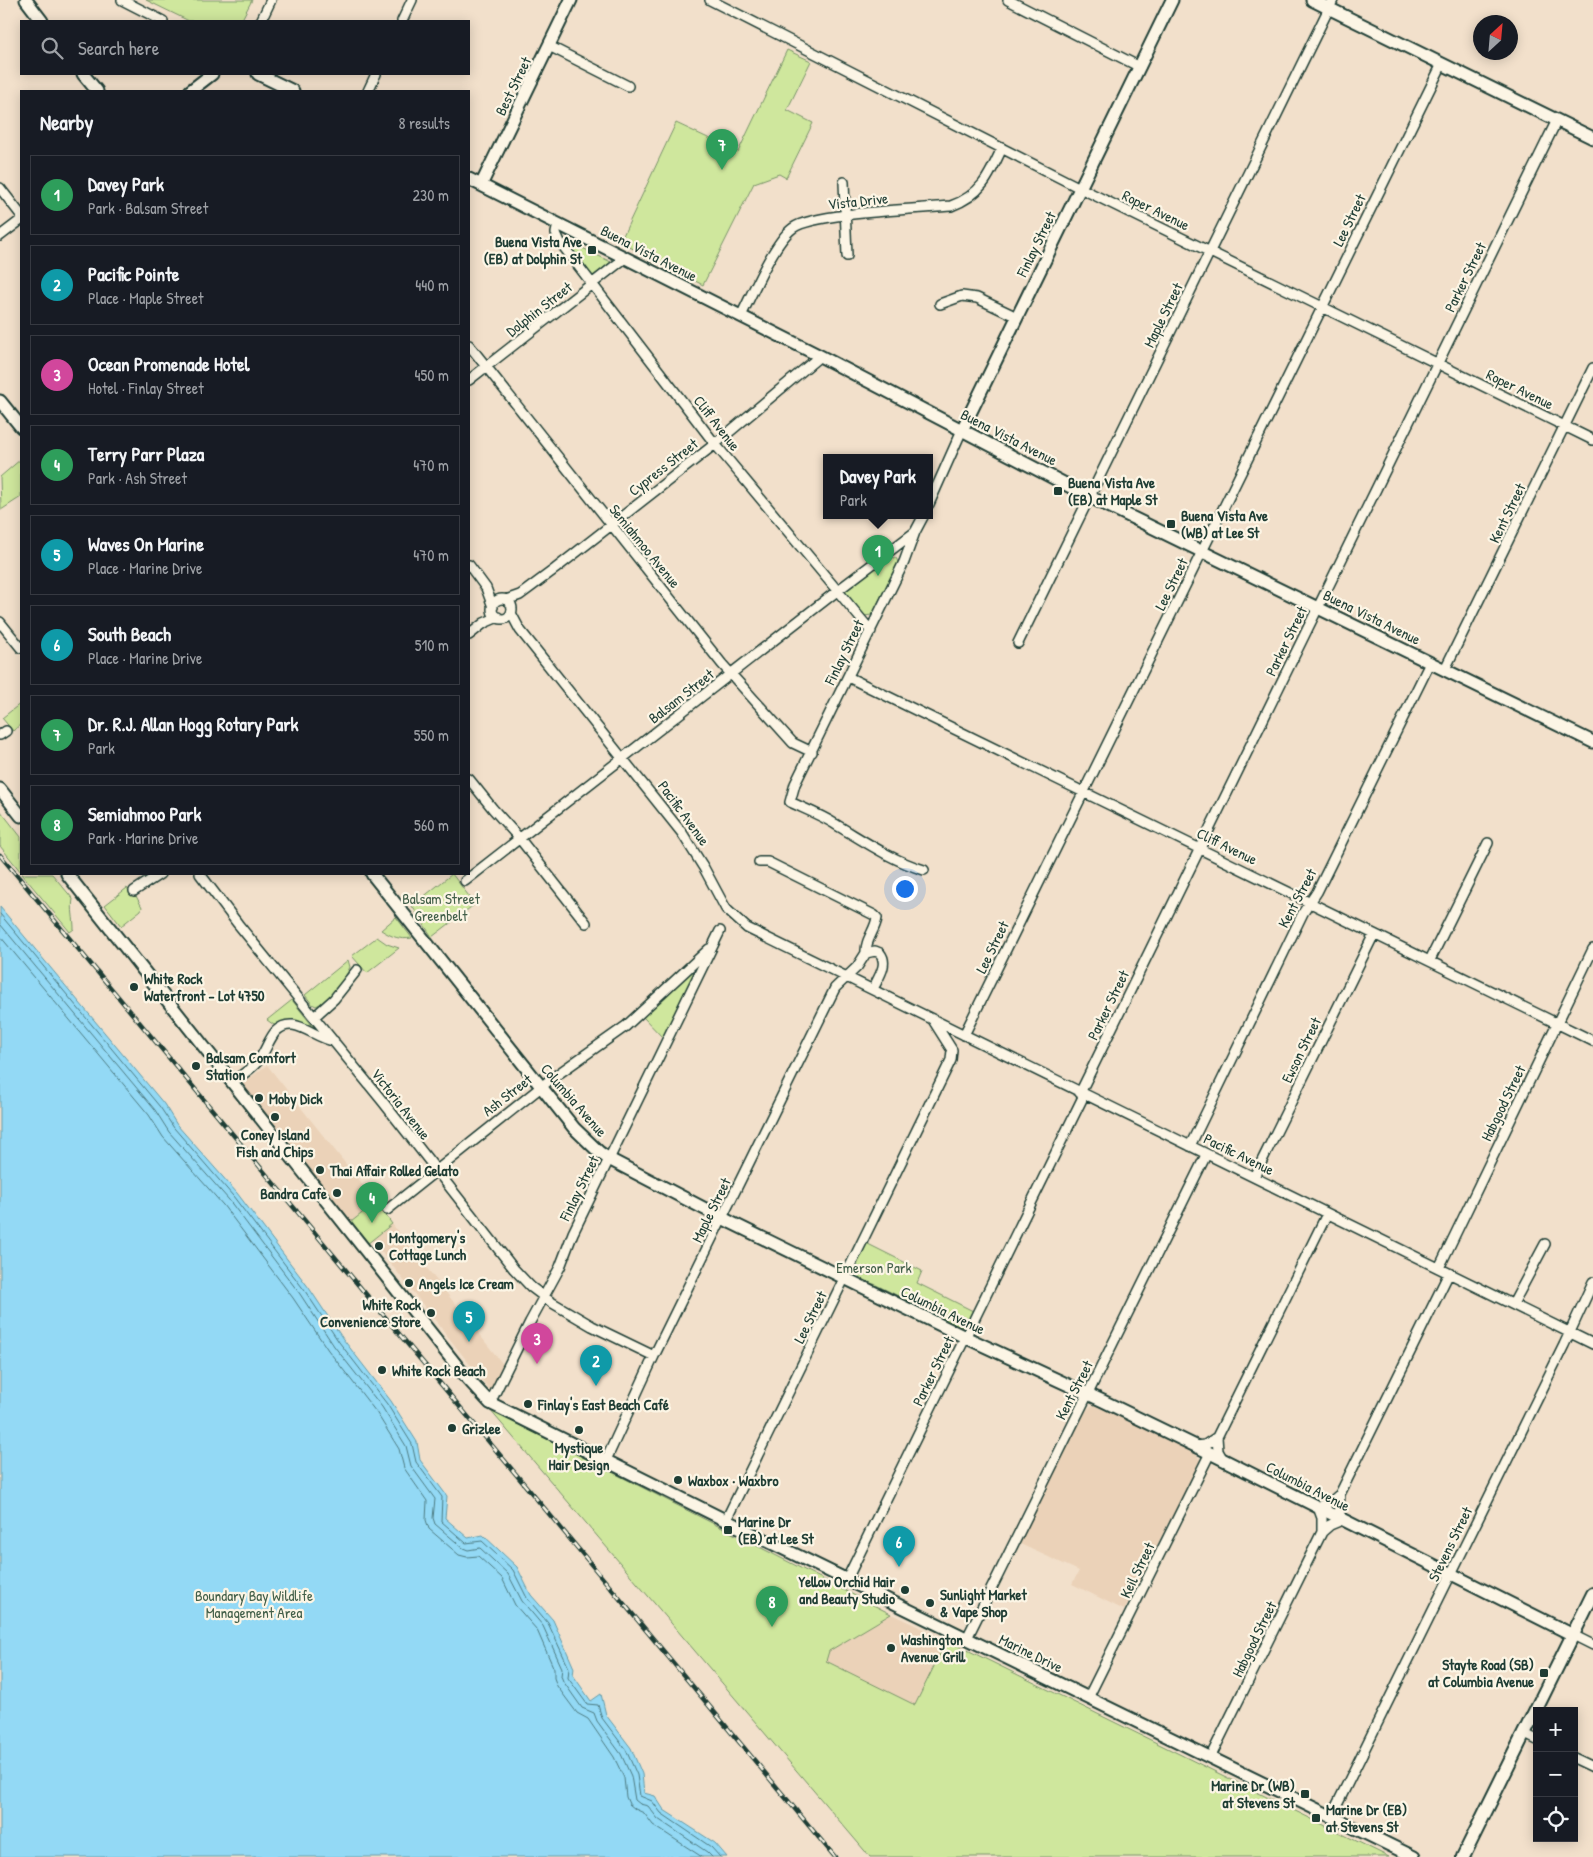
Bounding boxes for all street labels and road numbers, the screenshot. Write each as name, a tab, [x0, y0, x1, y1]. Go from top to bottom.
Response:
street label: Best Street	[490, 52, 537, 119]
street label: Roper Avenue	[1119, 185, 1193, 235]
street label: Vista Drive	[827, 187, 889, 215]
street label: Lee Street	[1327, 190, 1371, 250]
street label: Finlay Street	[1011, 207, 1061, 281]
street label: Buena Vista Avenue	[597, 220, 701, 286]
street label: Parker Street	[1439, 238, 1491, 315]
street label: Dolphin Street	[502, 276, 577, 341]
street label: Maple Street	[1138, 278, 1188, 351]
street label: Roper Avenue	[1483, 364, 1557, 414]
street label: Cliff Avenue	[689, 391, 745, 455]
street label: Buena Vista Avenue	[957, 404, 1061, 470]
street label: Cypress Street	[624, 433, 703, 501]
street label: Kent Street	[1484, 479, 1531, 546]
street label: Semiahmoo Avenue	[605, 500, 685, 592]
street label: Lee Street	[1149, 554, 1193, 614]
street label: Buena Vista Avenue	[1320, 584, 1424, 650]
street label: Parker Street	[1260, 602, 1312, 679]
street label: Finlay Street	[819, 615, 869, 689]
street label: Balsam Street	[644, 663, 719, 728]
street label: Pacific Avenue	[653, 776, 715, 850]
street label: Cliff Avenue	[1193, 822, 1261, 870]
street label: Kent Street	[1273, 864, 1322, 931]
street label: Lee Street	[970, 917, 1014, 977]
street label: Parker Street	[1082, 966, 1134, 1043]
street label: Ewson Street	[1276, 1013, 1326, 1086]
street label: Columbia Avenue	[536, 1059, 612, 1141]
street label: Habgood Street	[1476, 1061, 1531, 1144]
street label: Victoria Avenue	[366, 1064, 436, 1144]
street label: Ash Street	[478, 1068, 537, 1121]
street label: Pacific Avenue	[1200, 1128, 1278, 1180]
street label: Finlay Street	[554, 1151, 604, 1225]
street label: Maple Street	[686, 1173, 736, 1246]
street label: Columbia Avenue	[897, 1281, 989, 1339]
street label: Lee Street	[788, 1287, 832, 1347]
street label: Parker Street	[907, 1332, 959, 1409]
street label: Kent Street	[1050, 1356, 1098, 1423]
street label: Columbia Avenue	[1263, 1456, 1353, 1516]
street label: Stevens Street	[1423, 1502, 1478, 1585]
street label: Keil Street	[1115, 1538, 1160, 1601]
street label: Habgood Street	[1227, 1597, 1282, 1680]
street label: Marine Drive	[996, 1629, 1066, 1677]

